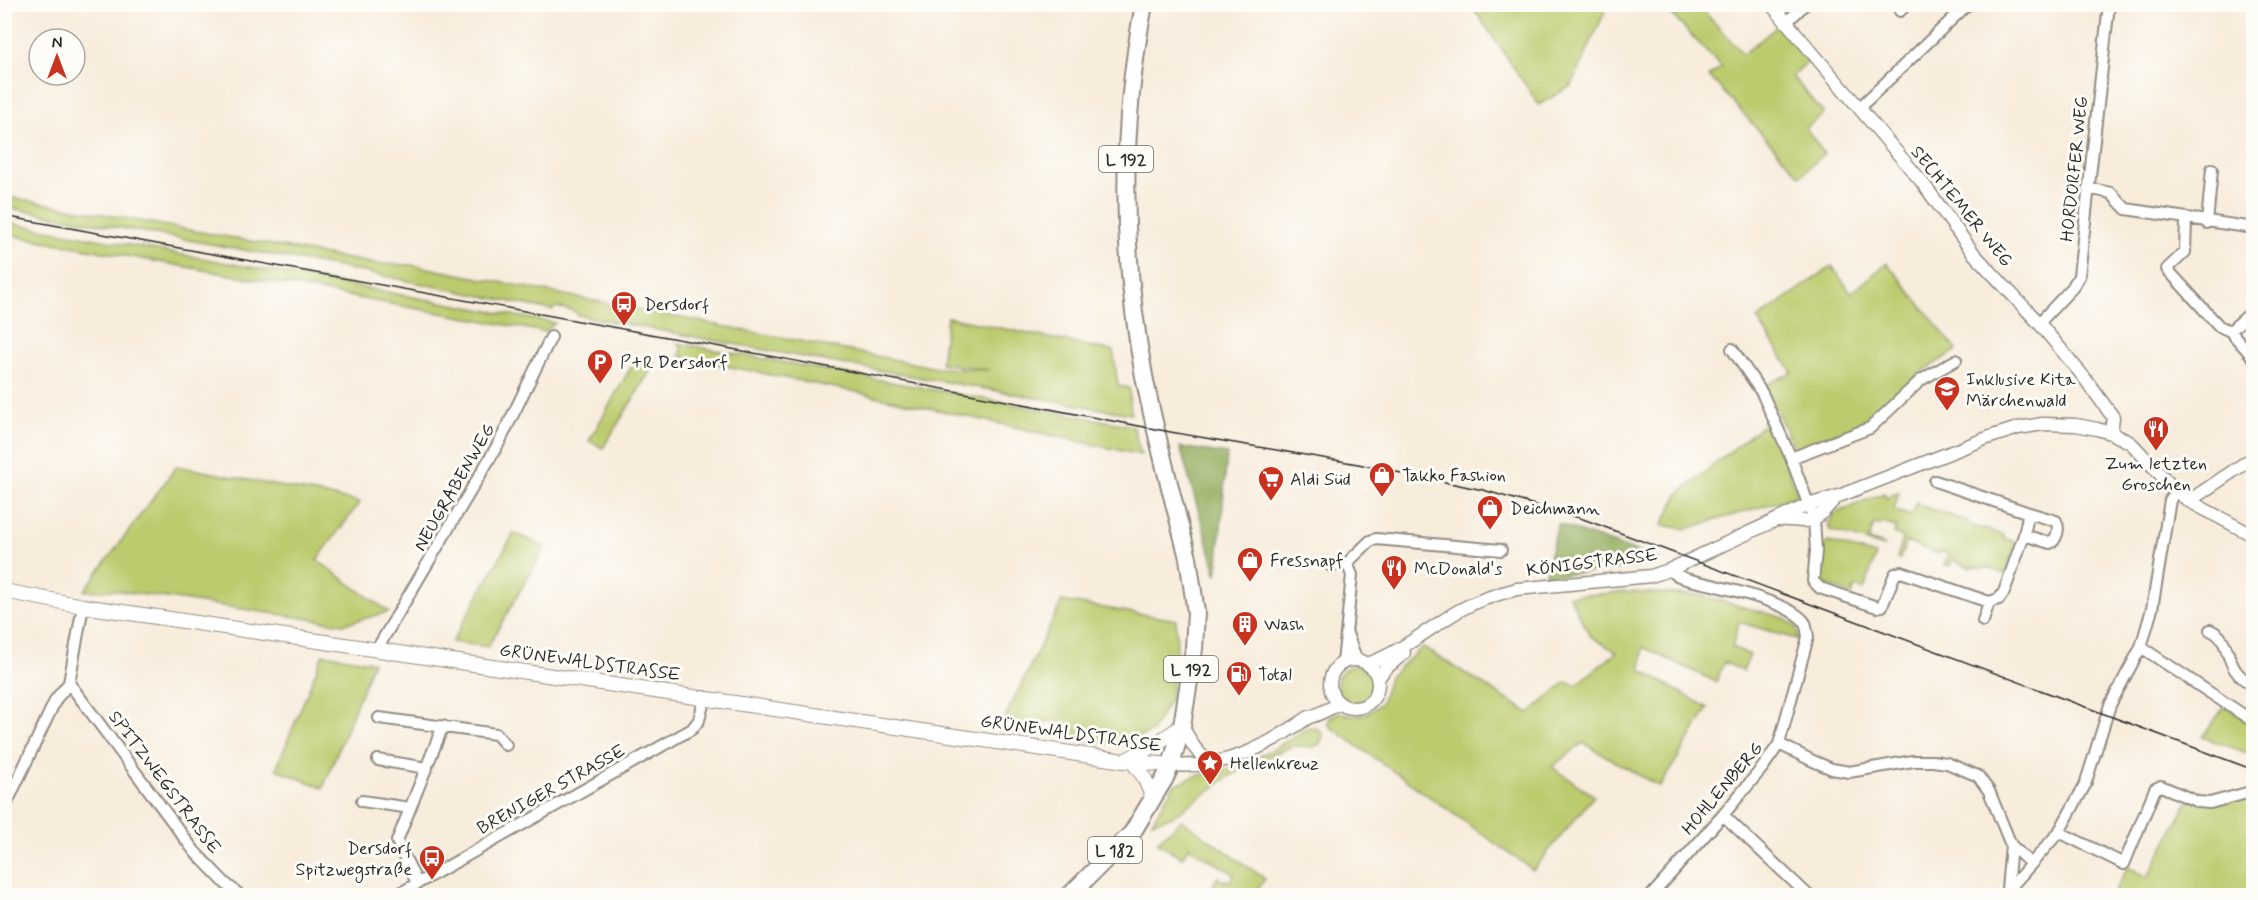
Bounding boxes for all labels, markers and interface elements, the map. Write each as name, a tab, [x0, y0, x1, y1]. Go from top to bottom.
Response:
north arrow	[27, 27, 87, 87]
text: N	[52, 33, 62, 54]
street label: HORDORFER WEG	[2055, 95, 2095, 243]
street label: SECHTEMER WEG	[1905, 141, 2018, 272]
road number: L 192	[1099, 146, 1153, 172]
bus stop icon: Dersdorf	[609, 289, 639, 327]
place label: Dersdorf	[644, 293, 709, 317]
parking icon: P+R Dersdorf	[585, 347, 615, 385]
place label: P+R Dersdorf	[620, 351, 728, 375]
place label: Inklusive Kita Märchenwald	[1966, 368, 2076, 413]
school or university icon: Inklusive Kita Märchenwald	[1932, 374, 1962, 412]
restaurant icon: Zum letzten Groschen	[2141, 414, 2171, 452]
street label: NEUGRABENWEG	[408, 419, 501, 556]
place label: Zum letzten Groschen	[2105, 452, 2207, 497]
shop icon: Takko Fashion	[1367, 460, 1397, 498]
supermarket icon: Aldi Süd	[1256, 464, 1286, 502]
place label: Takko Fashion	[1402, 464, 1506, 488]
place label: Aldi Süd	[1290, 468, 1351, 492]
shop icon: Deichmann	[1475, 493, 1505, 531]
place label: Deichmann	[1510, 497, 1600, 521]
street label: KÖNIGSTRASSE	[1525, 543, 1659, 583]
shop icon: Fressnapf	[1235, 545, 1265, 583]
place label: Fressnapf	[1270, 549, 1344, 573]
restaurant icon: McDonald's	[1379, 553, 1409, 591]
place label: McDonald's	[1414, 557, 1502, 581]
building icon: Wash	[1230, 609, 1260, 647]
place label: Wash	[1264, 613, 1305, 637]
street label: GRÜNEWALDSTRASSE	[498, 638, 682, 688]
road number: L 192	[1164, 656, 1218, 682]
fuel station icon: Total	[1224, 659, 1254, 697]
place label: Total	[1258, 663, 1292, 687]
street label: SPITZWEGSTRASSE	[102, 706, 226, 859]
street label: GRÜNEWALDSTRASSE	[979, 709, 1163, 759]
street label: HOHLENBERG	[1677, 737, 1769, 840]
street label: BRENIGER STRASSE	[473, 739, 630, 841]
place icon: Hellenkreuz	[1195, 748, 1225, 786]
place label: Hellenkreuz	[1230, 752, 1319, 776]
place label: Dersdorf Spitzwegstraße	[296, 837, 412, 883]
road number: L 182	[1088, 837, 1142, 863]
bus stop icon: Dersdorf Spitzwegstraße	[417, 843, 447, 881]

